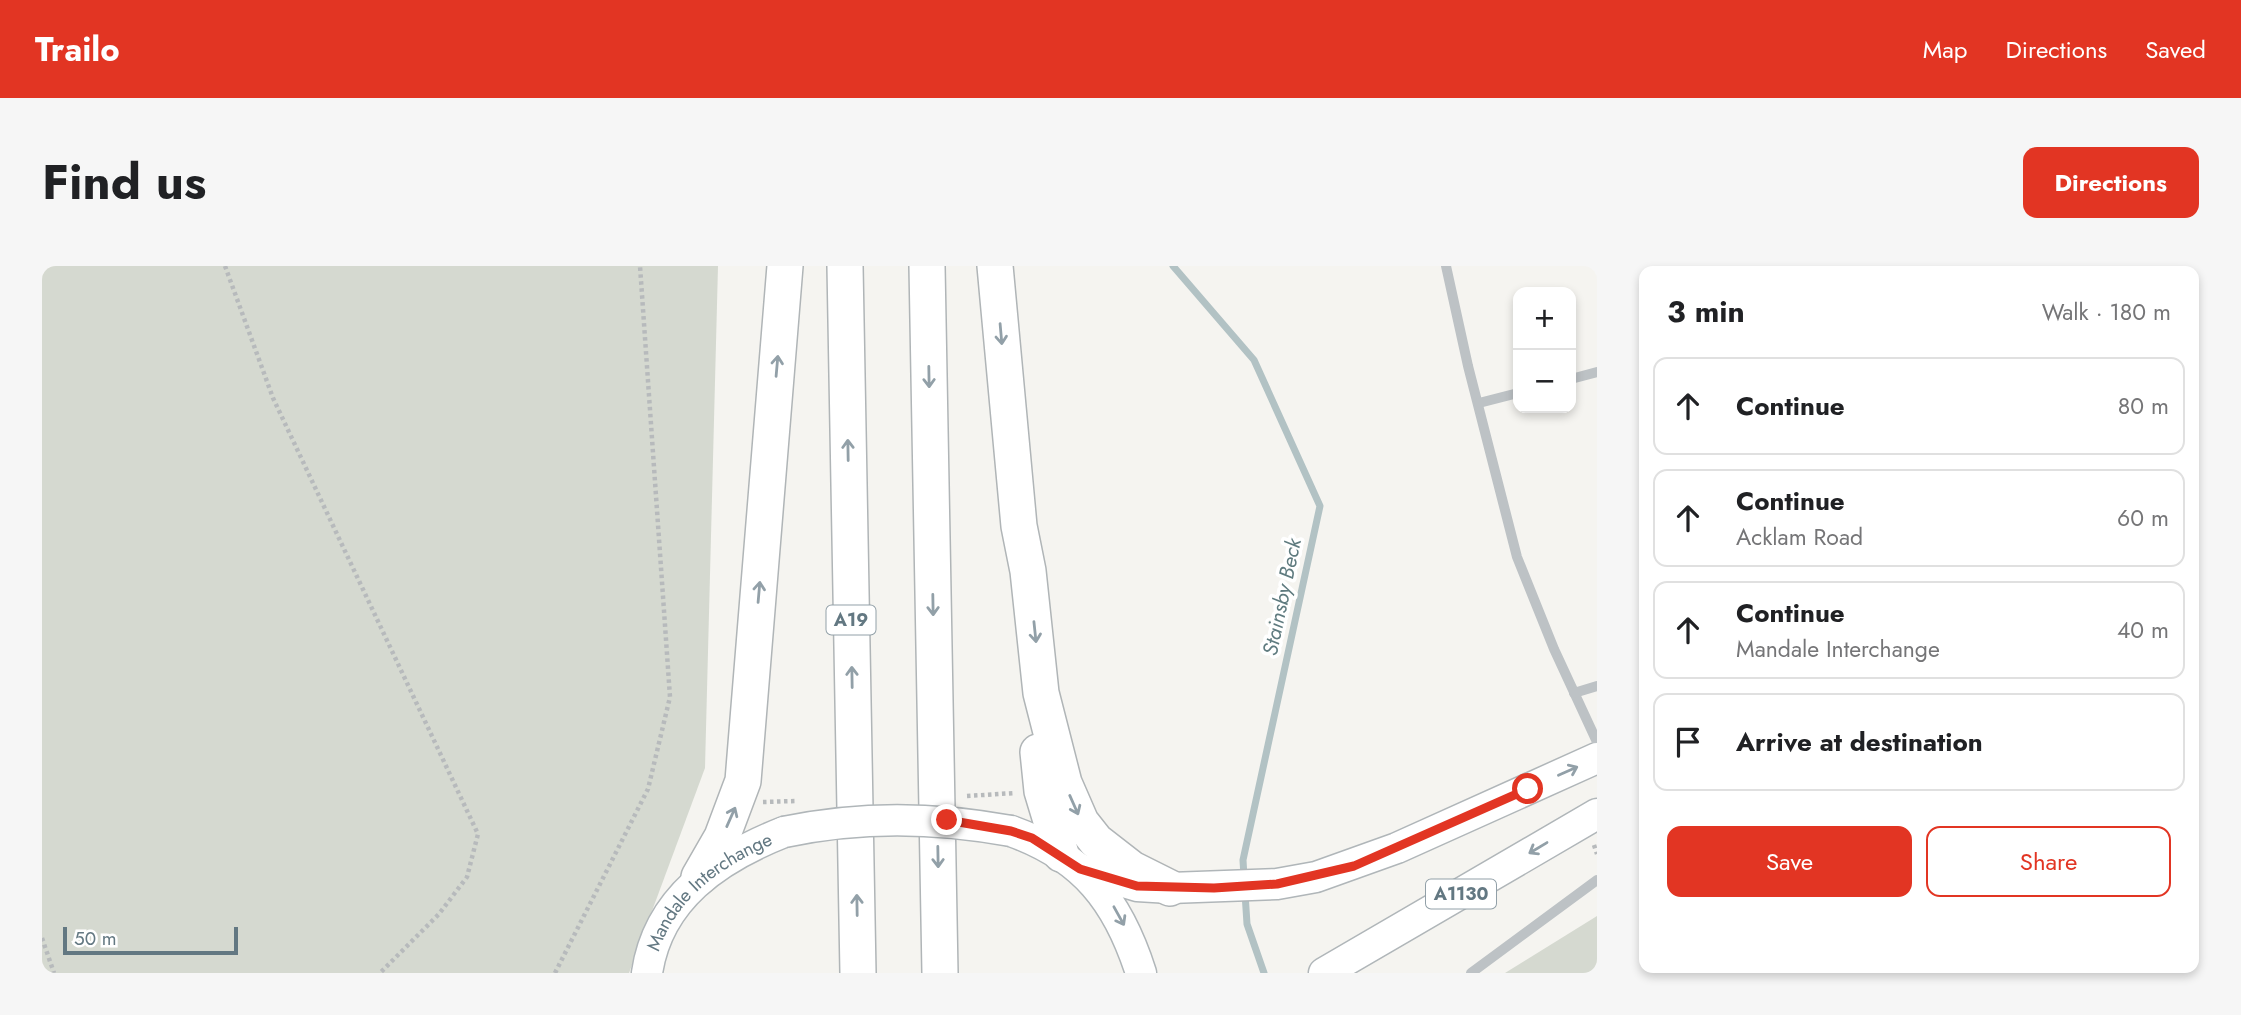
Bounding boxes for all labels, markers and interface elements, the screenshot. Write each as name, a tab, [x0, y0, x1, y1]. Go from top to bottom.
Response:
text: Trailo	[35, 26, 120, 73]
text: Map	[1923, 32, 1968, 67]
text: Directions	[2006, 32, 2107, 67]
text: Saved	[2145, 32, 2206, 67]
text: Find us	[42, 147, 206, 217]
button: Directions	[2023, 147, 2199, 218]
map controls	[1513, 287, 1576, 413]
button: +	[1513, 287, 1576, 350]
text: 3 min	[1667, 290, 1745, 333]
text: Walk · 180 m	[2042, 295, 2171, 329]
one-way arrow	[995, 322, 1008, 345]
button: −	[1513, 350, 1576, 413]
one-way arrow	[771, 355, 784, 377]
one-way arrow	[922, 365, 936, 388]
icon: ahead	[1669, 387, 1707, 425]
text: Continue	[1736, 387, 1845, 425]
text: 80 m	[2118, 389, 2169, 423]
one-way arrow	[841, 439, 855, 462]
text: Continue	[1736, 482, 1845, 520]
icon: ahead	[1669, 499, 1707, 537]
text: 60 m	[2117, 501, 2169, 535]
text: Acklam Road	[1736, 520, 1863, 554]
water label: Stainsby Beck	[1255, 535, 1309, 658]
one-way arrow	[753, 581, 766, 604]
one-way arrow	[926, 593, 940, 616]
text: Continue	[1736, 594, 1845, 632]
road number: A19	[826, 606, 876, 634]
icon: ahead	[1669, 611, 1707, 649]
text: 40 m	[2117, 613, 2169, 647]
one-way arrow	[1028, 620, 1041, 643]
text: Mandale Interchange	[1736, 632, 1940, 666]
one-way arrow	[846, 666, 859, 689]
icon: arrive	[1669, 723, 1707, 761]
text: Arrive at destination	[1736, 723, 1983, 761]
one-way arrow	[1556, 764, 1578, 777]
route start	[1512, 773, 1543, 804]
one-way arrow	[1068, 794, 1081, 815]
route end	[931, 804, 962, 835]
one-way arrow	[725, 807, 738, 828]
street label: Mandale Interchange	[639, 825, 776, 954]
button: Save	[1667, 826, 1912, 897]
button: Share	[1926, 826, 2171, 897]
one-way arrow	[1529, 841, 1549, 855]
one-way arrow	[931, 845, 945, 868]
road number: A1130	[1426, 880, 1496, 908]
one-way arrow	[850, 894, 864, 917]
one-way arrow	[1113, 905, 1126, 926]
scale bar	[63, 924, 238, 956]
text: 50 m	[74, 925, 117, 952]

